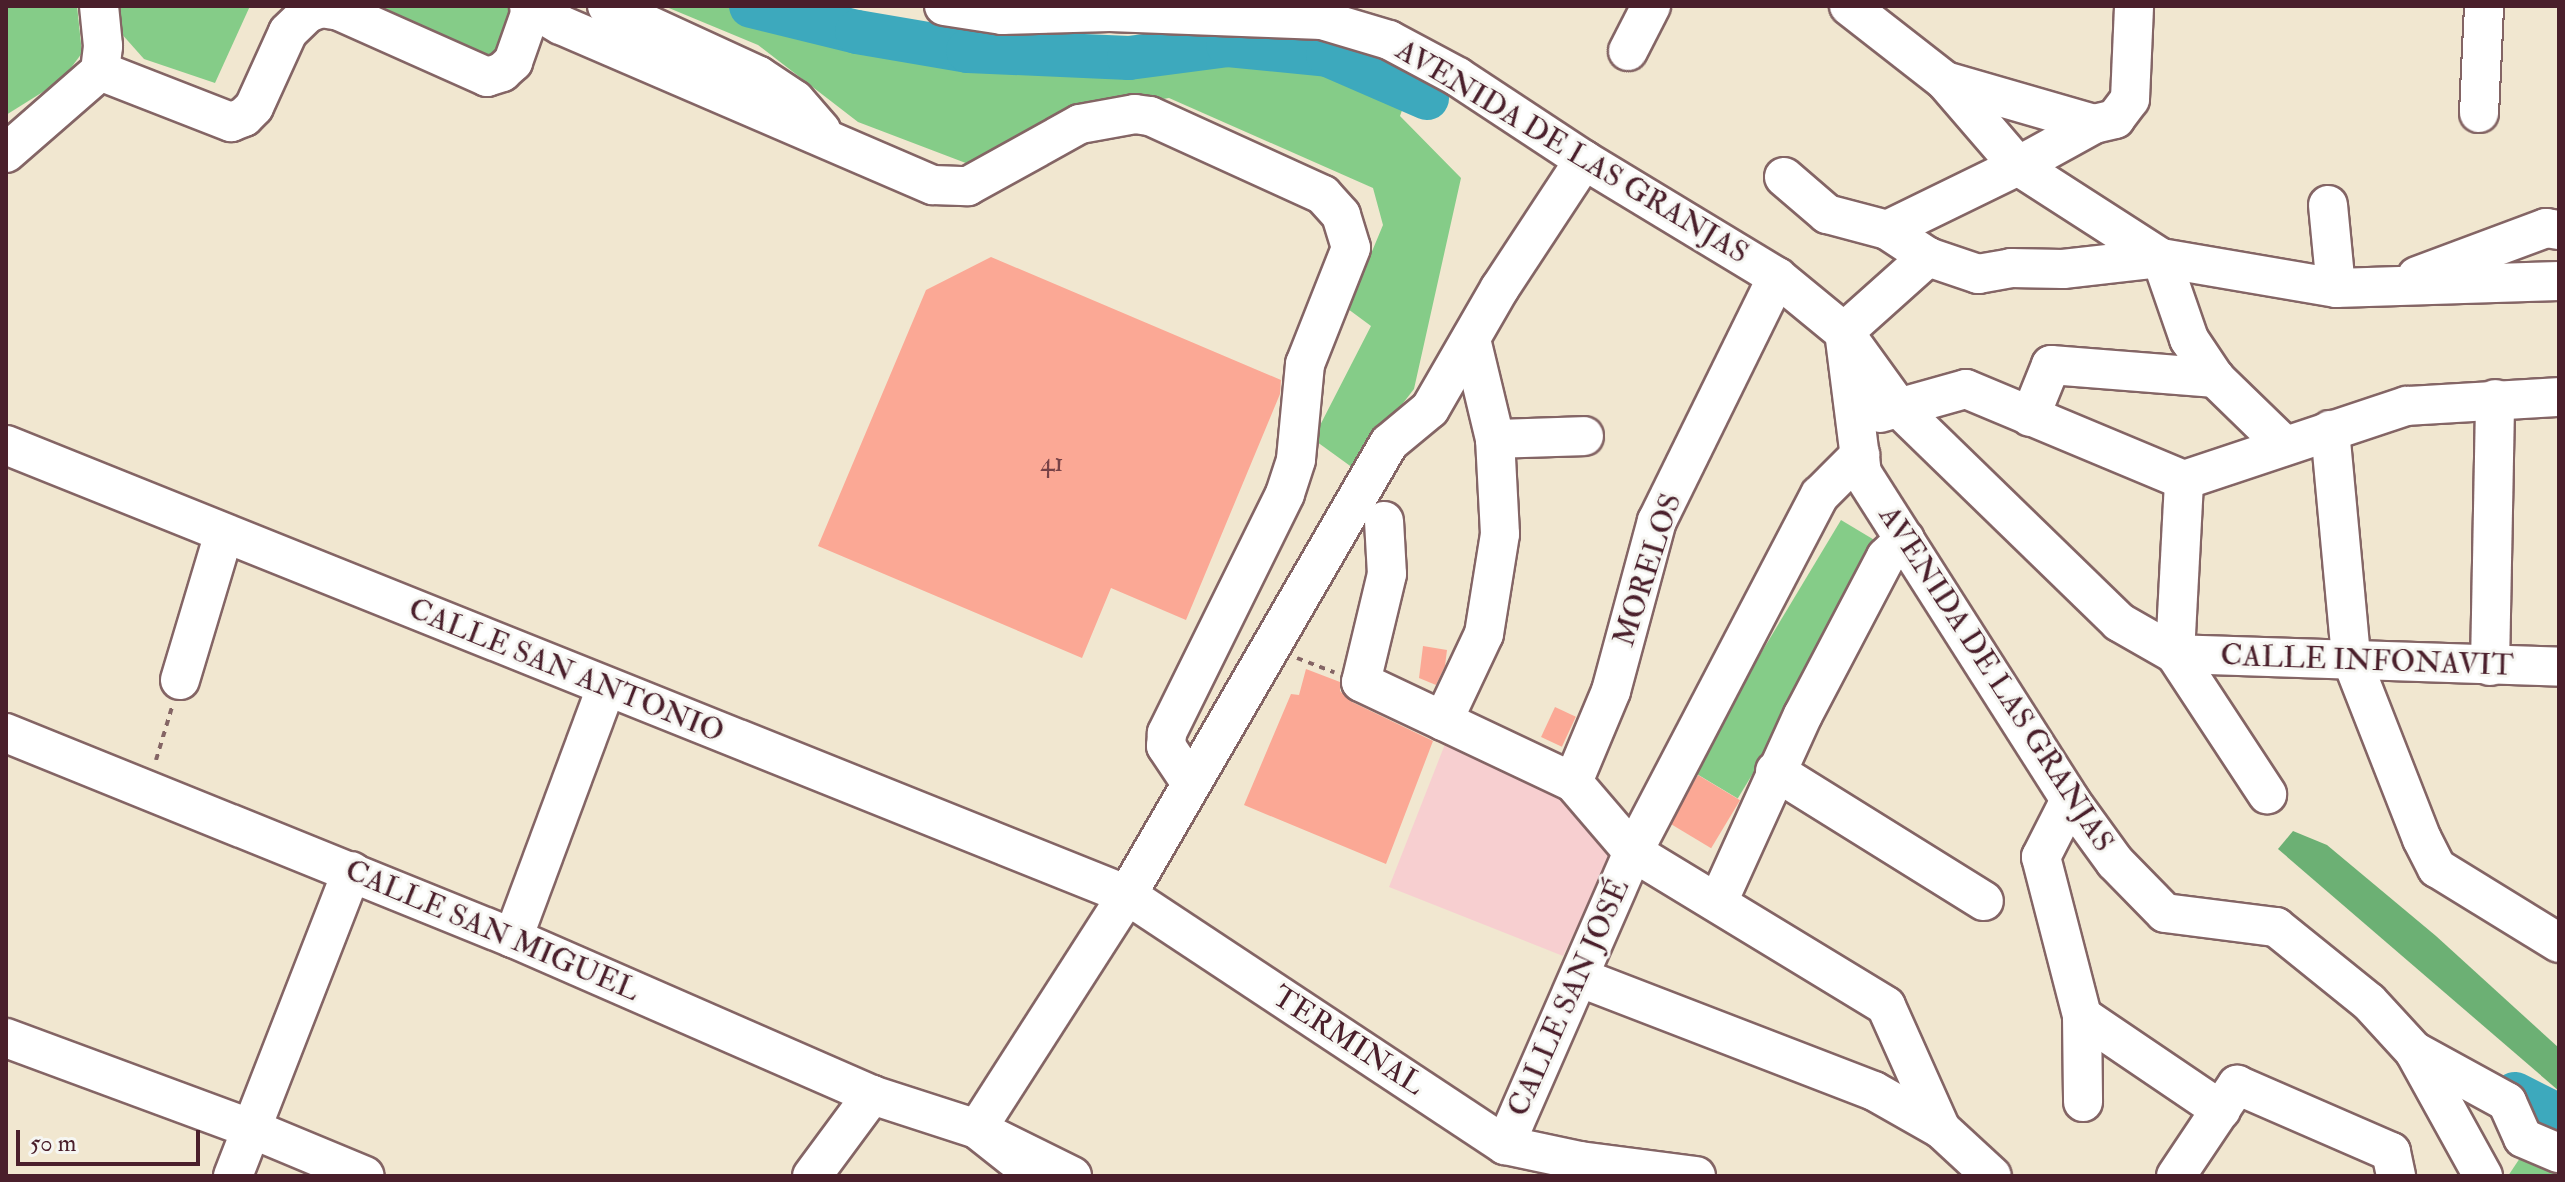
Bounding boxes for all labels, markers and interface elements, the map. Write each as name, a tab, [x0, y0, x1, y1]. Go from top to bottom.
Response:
street label: AVENIDA DE LAS GRANJAS	[1389, 32, 1755, 272]
house number: 41	[1040, 448, 1064, 480]
street label: MORELOS	[1606, 489, 1690, 651]
street label: AVENIDA DE LAS GRANJAS	[1871, 499, 2121, 859]
street label: CALLE SAN ANTONIO	[403, 591, 729, 751]
street label: CALLE INFONAVIT	[2220, 638, 2514, 684]
street label: CALLE SAN MIGUEL	[340, 853, 644, 1009]
street label: CALLE SAN JOSÉ	[1500, 874, 1638, 1122]
street label: TERMINAL	[1265, 979, 1431, 1103]
scale bar	[20, 1114, 204, 1164]
text: 50 m	[30, 1128, 76, 1159]

